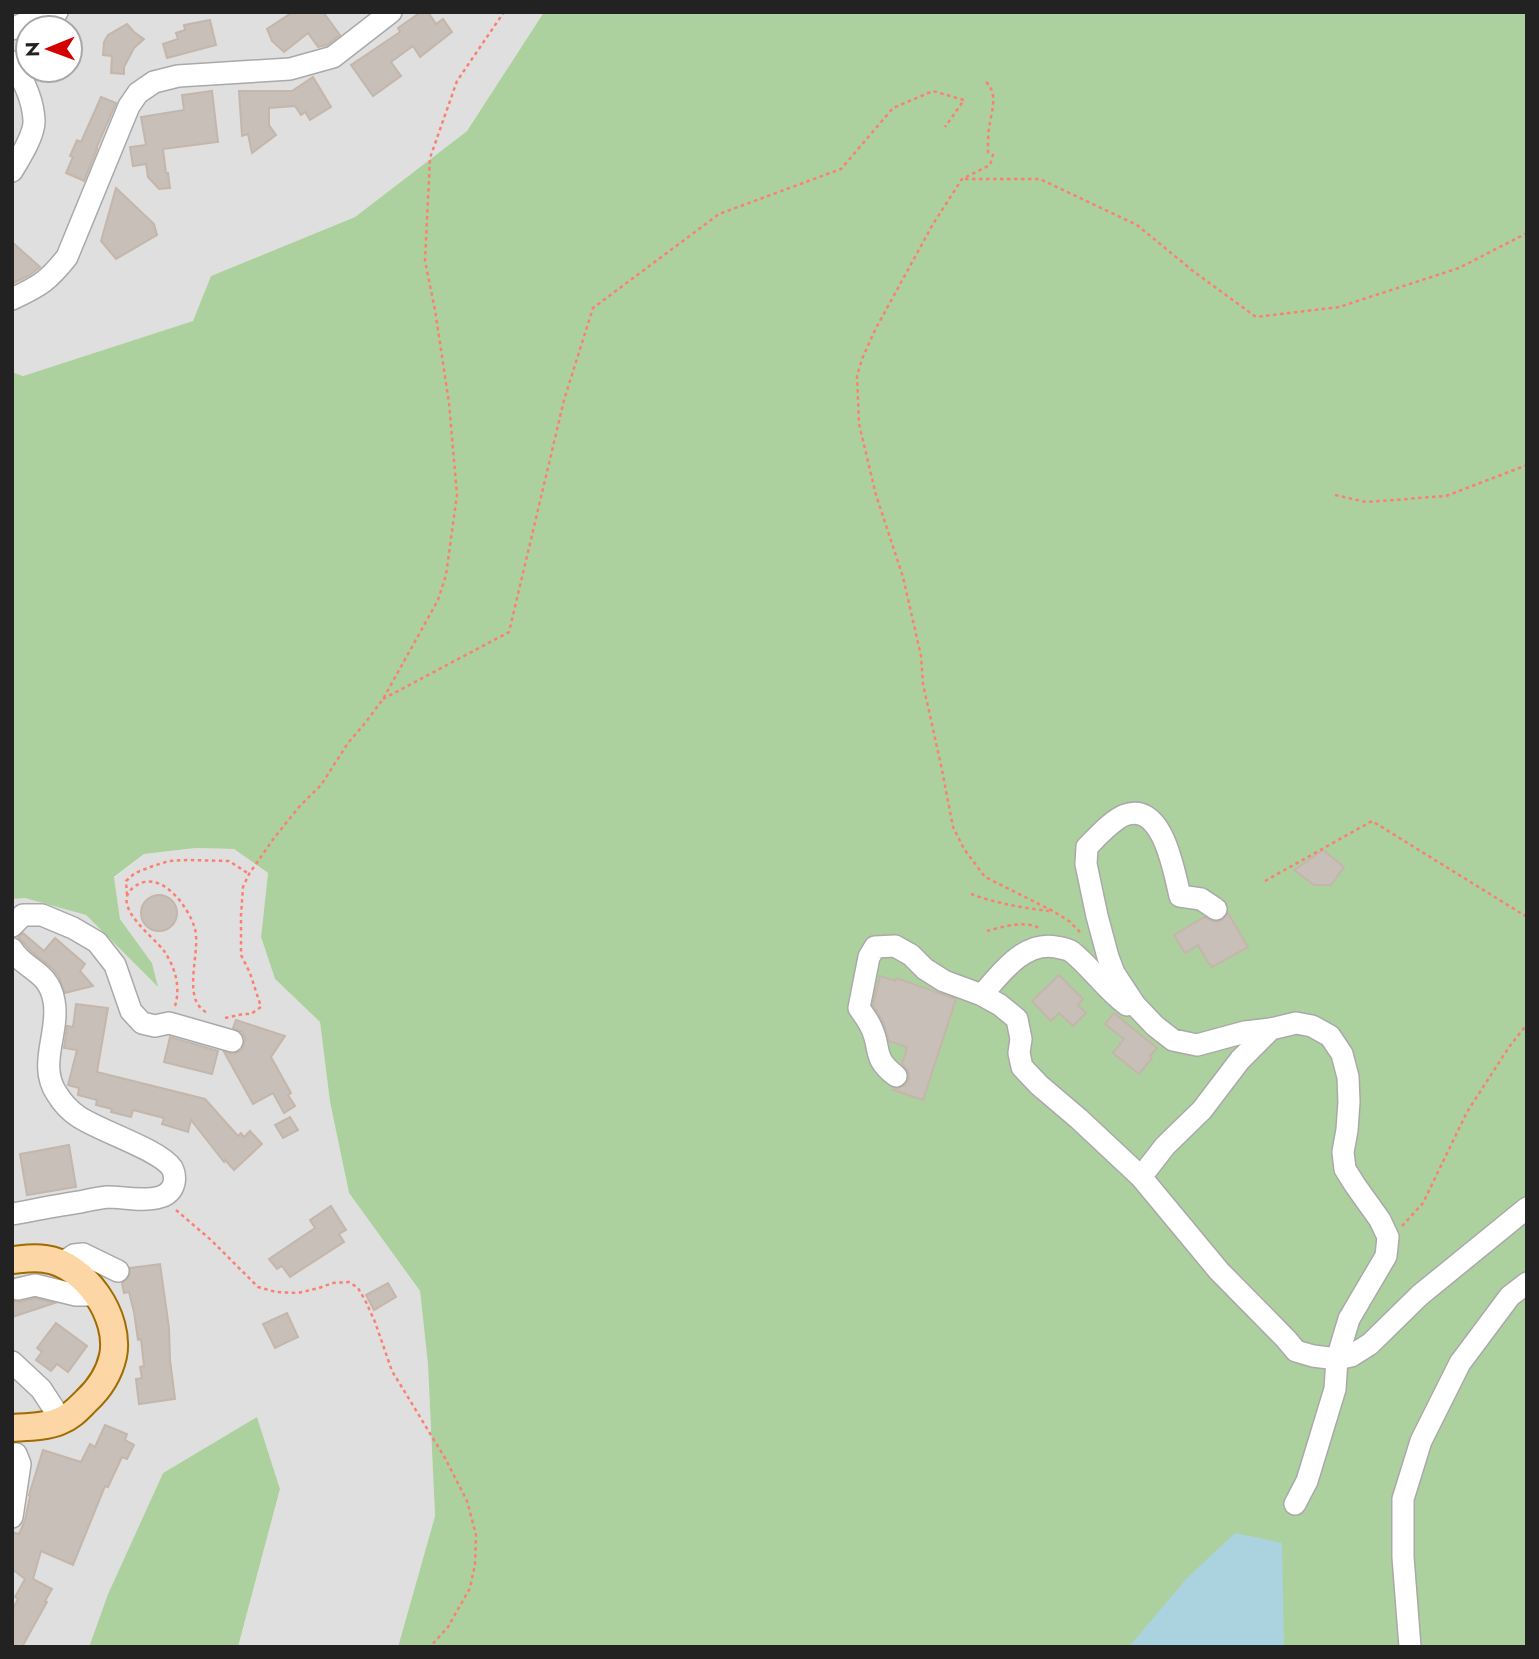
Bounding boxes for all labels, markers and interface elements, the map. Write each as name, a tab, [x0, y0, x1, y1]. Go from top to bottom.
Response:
north arrow	[14, 14, 84, 84]
text: N	[19, 42, 46, 57]

